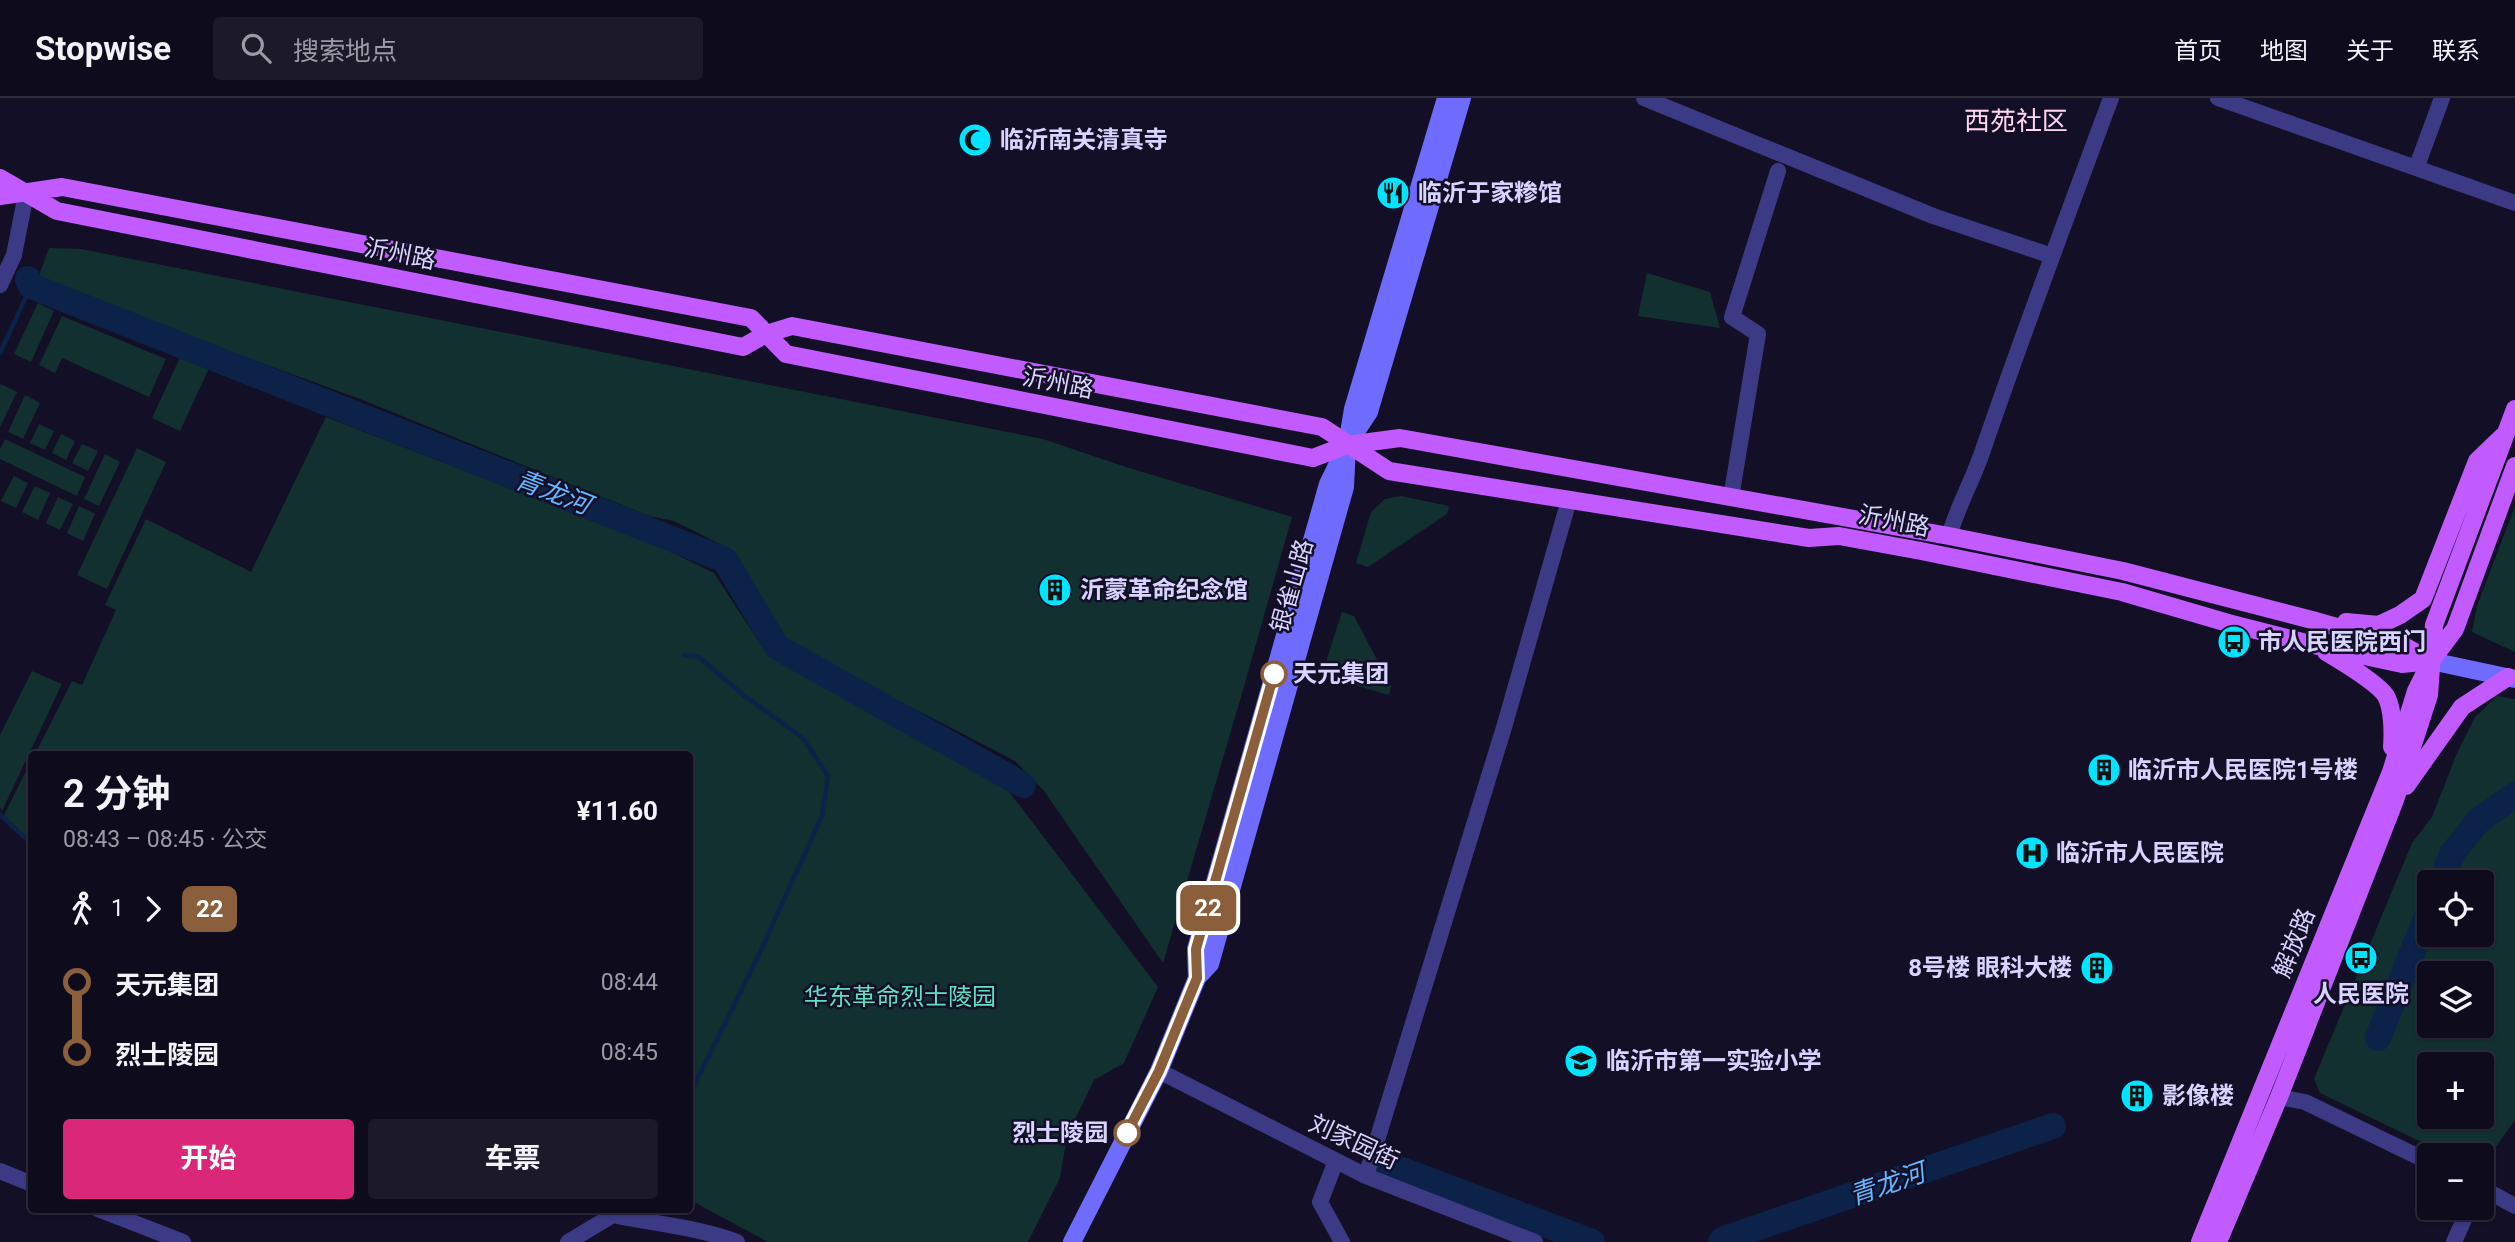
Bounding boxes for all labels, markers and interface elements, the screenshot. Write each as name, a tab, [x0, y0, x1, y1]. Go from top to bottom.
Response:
search box	[213, 17, 703, 80]
text: Stopwise	[35, 29, 171, 68]
icon: search	[237, 29, 275, 67]
text: 搜索地点	[293, 36, 397, 66]
text: 首页	[2174, 37, 2222, 65]
text: 地图	[2260, 37, 2308, 65]
text: 关于	[2346, 37, 2394, 65]
text: 联系	[2432, 37, 2480, 65]
district label: 西苑社区	[1964, 106, 2068, 136]
mosque icon: 临沂南关清真寺	[956, 121, 994, 159]
place label: 临沂南关清真寺	[1000, 126, 1168, 154]
restaurant icon: 临沂于家糁馆	[1374, 174, 1412, 212]
place label: 临沂于家糁馆	[1418, 179, 1562, 207]
street label: 沂州路	[362, 233, 438, 275]
street label: 沂州路	[1020, 362, 1096, 404]
water label: 青龙河	[511, 464, 599, 522]
street label: 沂州路	[1856, 500, 1932, 542]
street label: 银雀山路	[1265, 536, 1319, 636]
building icon: 沂蒙革命纪念馆	[1036, 571, 1074, 609]
place label: 沂蒙革命纪念馆	[1080, 576, 1248, 604]
bus stop icon: 市人民医院西门	[2215, 623, 2253, 661]
place label: 市人民医院西门	[2258, 628, 2426, 656]
place label: 天元集团	[1293, 660, 1389, 688]
marker: 天元集团	[1261, 661, 1287, 687]
building icon: 临沂市人民医院1号楼	[2085, 751, 2123, 789]
place label: 临沂市人民医院1号楼	[2128, 756, 2358, 784]
text: 2 分钟	[63, 772, 170, 816]
text: ¥11.60	[577, 796, 658, 826]
text: 08:43 – 08:45 · 公交	[63, 826, 267, 853]
hospital icon: 临沂市人民医院	[2013, 834, 2051, 872]
place label: 临沂市人民医院	[2056, 839, 2224, 867]
map controls	[2417, 870, 2494, 1220]
button: locate	[2417, 870, 2494, 947]
line badge: 22	[1176, 885, 1240, 931]
icon: walk	[63, 890, 101, 928]
icon: forward	[134, 890, 172, 928]
text: 22	[1194, 894, 1222, 922]
text: 1	[111, 895, 124, 922]
text: 22	[196, 895, 223, 923]
street label: 解放路	[2268, 904, 2320, 982]
bus stop icon: 人民医院	[2342, 939, 2380, 977]
building icon: 8号楼 眼科大楼	[2078, 949, 2116, 987]
place label: 8号楼 眼科大楼	[1908, 954, 2072, 982]
button: layers	[2417, 961, 2494, 1038]
text: 08:44	[601, 969, 658, 996]
text: 天元集团	[115, 970, 219, 1000]
place label: 人民医院	[2313, 980, 2409, 1008]
park label: 华东革命烈士陵园	[804, 983, 996, 1011]
text: 08:45	[601, 1039, 658, 1066]
text: 烈士陵园	[115, 1040, 219, 1070]
school or university icon: 临沂市第一实验小学	[1562, 1042, 1600, 1080]
place label: 临沂市第一实验小学	[1606, 1047, 1822, 1075]
button: +	[2417, 1052, 2494, 1129]
building icon: 影像楼	[2118, 1077, 2156, 1115]
place label: 影像楼	[2162, 1082, 2234, 1110]
street label: 刘家园街	[1305, 1109, 1403, 1175]
button: 开始	[63, 1119, 354, 1199]
button: 车票	[368, 1119, 658, 1199]
place label: 烈士陵园	[1012, 1119, 1108, 1147]
marker: 烈士陵园	[1114, 1120, 1140, 1146]
button: −	[2417, 1143, 2494, 1220]
water label: 青龙河	[1845, 1155, 1933, 1211]

